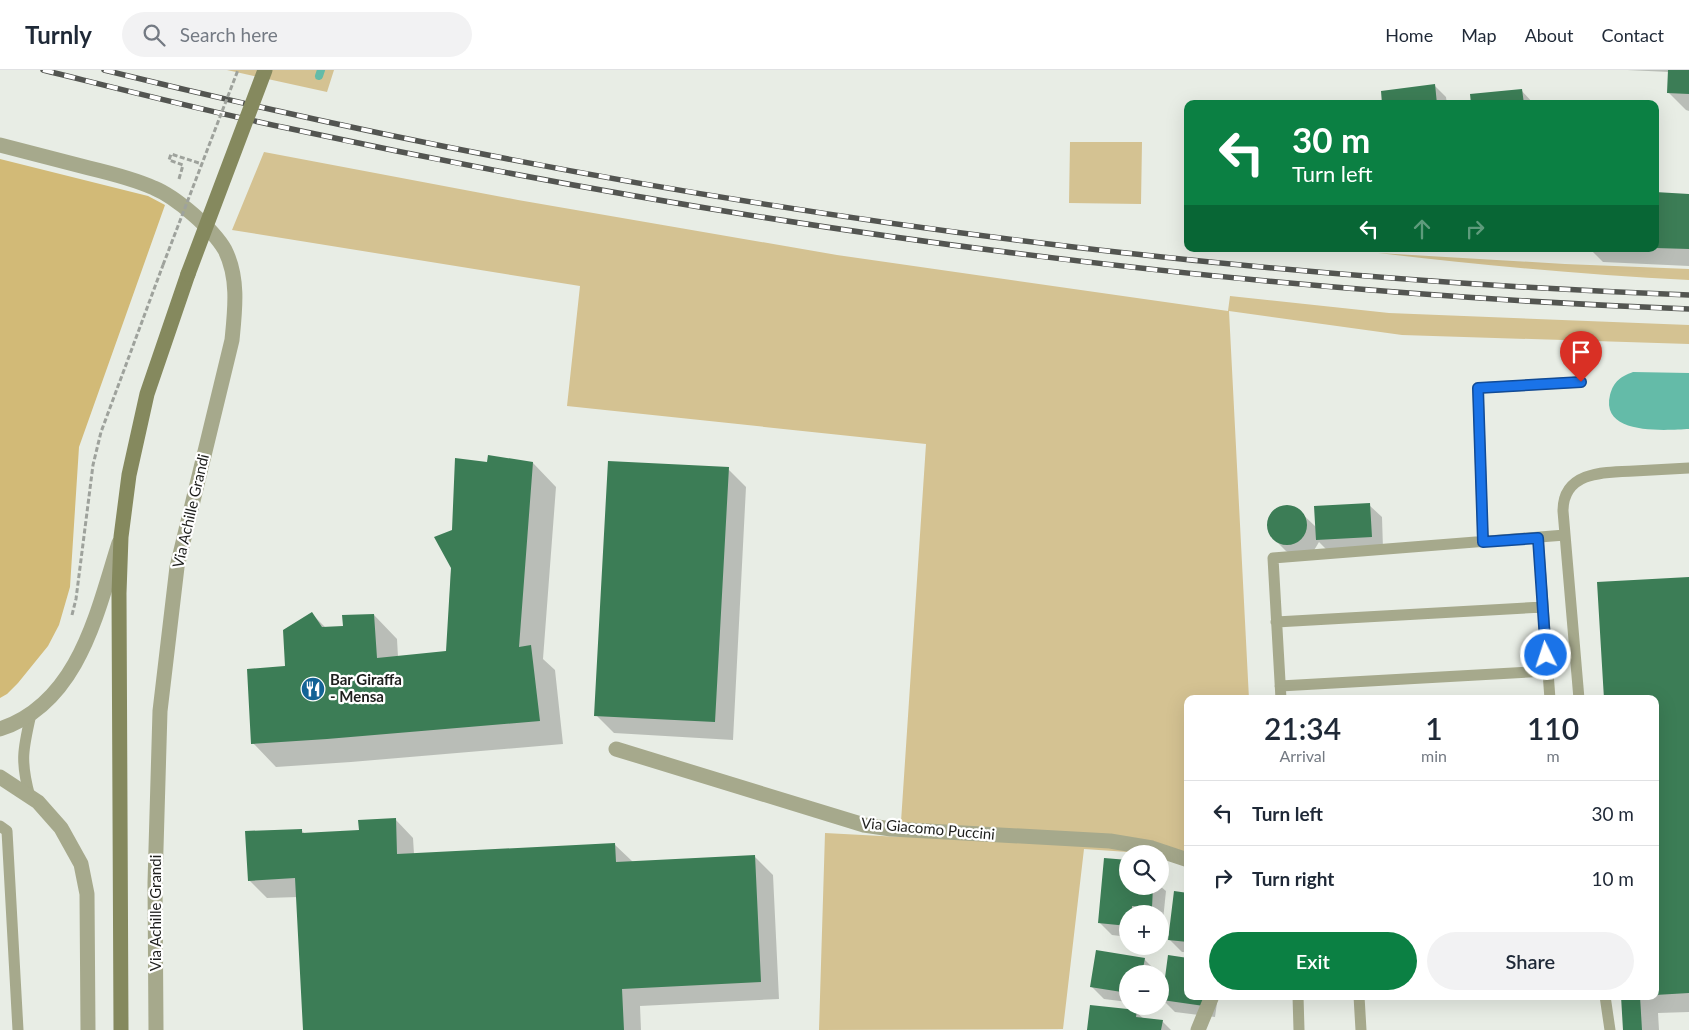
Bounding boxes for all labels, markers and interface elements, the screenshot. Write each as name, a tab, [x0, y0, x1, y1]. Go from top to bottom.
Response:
search box	[122, 12, 472, 57]
text: Turnly	[25, 20, 92, 49]
icon: search	[140, 21, 168, 49]
text: Search here	[180, 23, 278, 46]
text: Home	[1385, 24, 1433, 46]
text: Map	[1461, 24, 1497, 46]
text: About	[1525, 24, 1574, 46]
text: Contact	[1602, 24, 1664, 46]
text: 30 m	[1292, 118, 1370, 160]
icon: left	[1209, 120, 1274, 185]
text: Turn left	[1292, 160, 1373, 187]
icon: left	[1355, 215, 1383, 243]
icon: ahead	[1408, 215, 1436, 243]
icon: right	[1461, 215, 1489, 243]
pin	[1560, 331, 1602, 382]
icon: arrive	[1567, 338, 1595, 366]
street label: Via Achille Grandi	[168, 452, 212, 570]
position arrow	[1519, 628, 1571, 680]
place label: Bar Giraffa - Mensa	[330, 670, 402, 705]
restaurant icon: Bar Giraffa - Mensa	[300, 676, 326, 702]
text: 21:34	[1264, 710, 1341, 746]
text: 1	[1425, 710, 1443, 746]
text: 110	[1527, 710, 1579, 746]
text: Arrival	[1279, 746, 1326, 765]
text: min	[1421, 746, 1447, 765]
text: m	[1546, 746, 1560, 765]
icon: left	[1209, 799, 1237, 827]
text: Turn left	[1252, 802, 1323, 825]
text: 30 m	[1591, 802, 1634, 825]
street label: Via Giacomo Puccini	[860, 813, 996, 843]
map controls	[1119, 845, 1169, 1015]
button: search	[1119, 845, 1169, 895]
street label: Via Achille Grandi	[146, 855, 164, 971]
icon: right	[1209, 864, 1237, 892]
text: Turn right	[1252, 867, 1334, 890]
text: 10 m	[1591, 867, 1634, 890]
button: +	[1119, 905, 1169, 955]
button: Exit	[1209, 932, 1417, 990]
button: Share	[1427, 932, 1634, 990]
button: −	[1119, 965, 1169, 1015]

